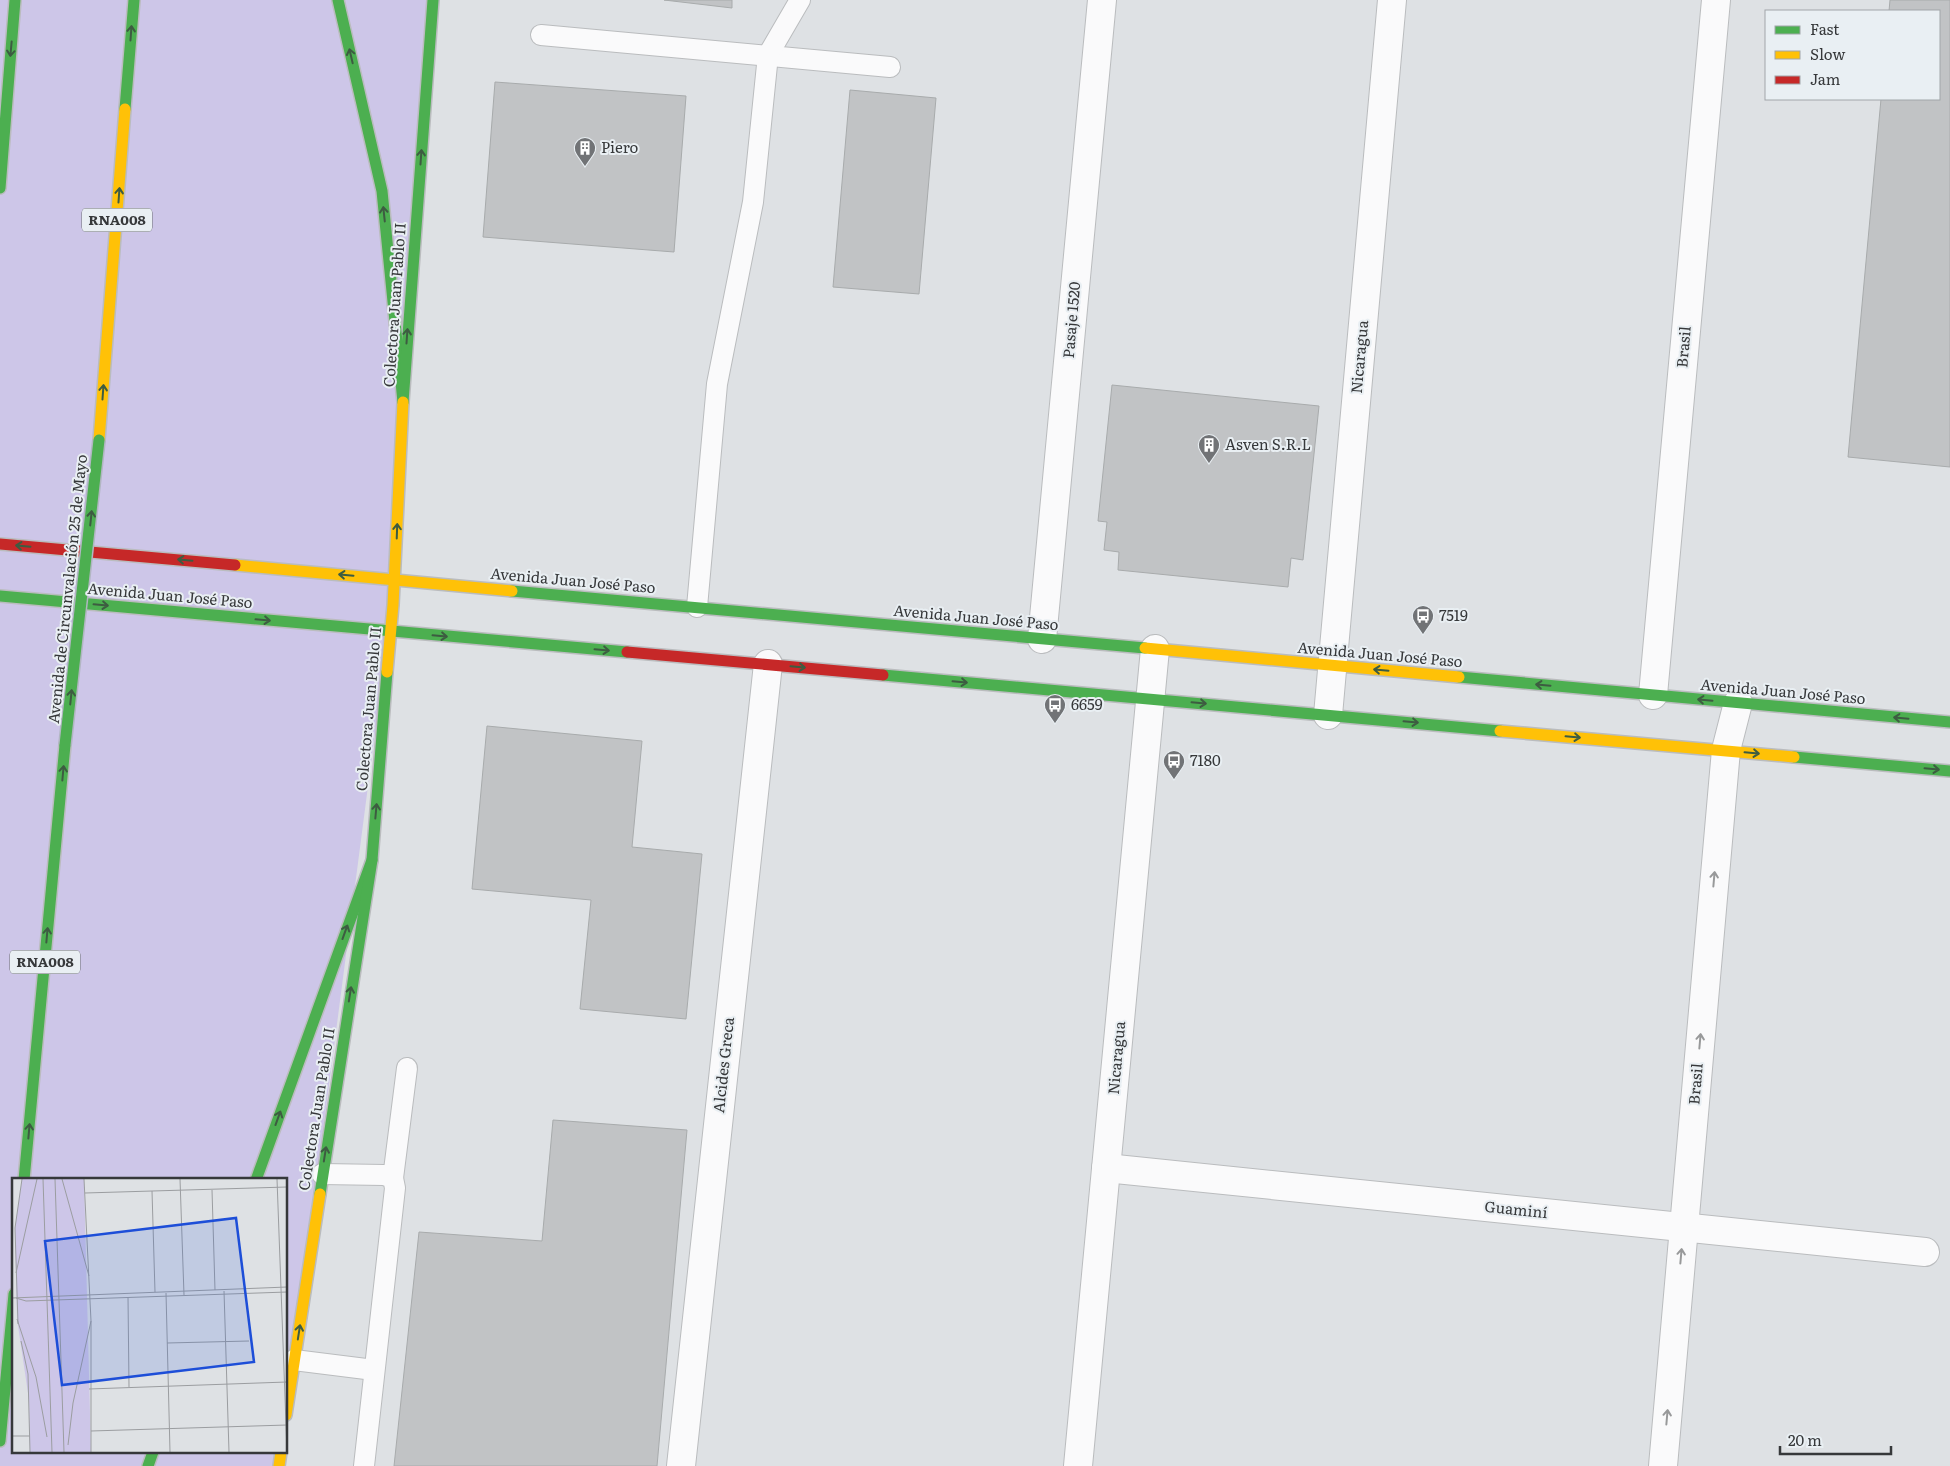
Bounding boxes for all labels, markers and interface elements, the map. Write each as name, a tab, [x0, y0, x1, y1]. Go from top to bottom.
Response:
legend	[1765, 10, 1940, 100]
text: Fast	[1810, 17, 1839, 40]
one-way arrow	[126, 25, 136, 41]
one-way arrow	[6, 40, 16, 56]
text: Slow	[1810, 42, 1845, 65]
one-way arrow	[346, 48, 355, 64]
text: Jam	[1810, 67, 1841, 90]
place label: Piero	[601, 135, 639, 158]
building icon: Piero	[573, 136, 597, 167]
one-way arrow	[416, 149, 425, 165]
one-way arrow	[114, 187, 123, 203]
one-way arrow	[379, 207, 389, 223]
road number: RNA008	[82, 208, 152, 232]
street label: Colectora Juan Pablo II	[376, 222, 411, 388]
street label: Pasaje 1520	[1056, 280, 1085, 359]
street label: Nicaragua	[1344, 318, 1373, 395]
street label: Brasil	[1669, 325, 1696, 369]
one-way arrow	[403, 328, 412, 344]
one-way arrow	[99, 384, 108, 400]
place label: Asven S.R.L	[1225, 432, 1311, 455]
building icon: Asven S.R.L	[1197, 433, 1221, 464]
street label: Avenida de Circunvalación 25 de Mayo	[41, 453, 92, 725]
one-way arrow	[86, 510, 96, 526]
one-way arrow	[392, 523, 402, 540]
one-way arrow	[15, 541, 31, 550]
one-way arrow	[177, 556, 193, 565]
street label: Avenida Juan José Paso	[490, 561, 657, 598]
one-way arrow	[339, 570, 355, 580]
street label: Avenida Juan José Paso	[87, 576, 254, 613]
street label: Avenida Juan José Paso	[893, 598, 1060, 635]
one-way arrow	[93, 600, 109, 610]
place label: 7519	[1439, 603, 1468, 626]
bus stop icon: 7519	[1411, 604, 1435, 635]
one-way arrow	[254, 615, 270, 625]
street label: Colectora Juan Pablo II	[349, 626, 386, 792]
one-way arrow	[431, 631, 447, 641]
street label: Avenida Juan José Paso	[1297, 635, 1464, 672]
one-way arrow	[593, 645, 609, 655]
one-way arrow	[790, 662, 806, 672]
one-way arrow	[1373, 665, 1389, 675]
street label: Avenida Juan José Paso	[1700, 672, 1867, 709]
one-way arrow	[952, 677, 968, 687]
one-way arrow	[1535, 680, 1551, 690]
one-way arrow	[66, 689, 76, 705]
place label: 6659	[1071, 692, 1103, 715]
bus stop icon: 6659	[1043, 693, 1067, 724]
one-way arrow	[1697, 695, 1713, 705]
one-way arrow	[1191, 698, 1207, 708]
one-way arrow	[1894, 713, 1910, 722]
one-way arrow	[1403, 717, 1419, 727]
one-way arrow	[1565, 732, 1581, 741]
place label: 7180	[1190, 748, 1221, 771]
one-way arrow	[1744, 748, 1760, 758]
bus stop icon: 7180	[1162, 749, 1186, 780]
one-way arrow	[1923, 764, 1939, 774]
one-way arrow	[58, 765, 67, 781]
one-way arrow	[371, 803, 380, 819]
one-way arrow	[1710, 872, 1719, 888]
one-way arrow	[341, 925, 350, 940]
one-way arrow	[43, 927, 52, 943]
road number: RNA008	[10, 950, 80, 974]
one-way arrow	[346, 986, 356, 1002]
street label: Alcides Greca	[706, 1015, 739, 1114]
street label: Nicaragua	[1101, 1019, 1130, 1096]
street label: Colectora Juan Pablo II	[291, 1026, 340, 1192]
one-way arrow	[1695, 1034, 1705, 1050]
street label: Brasil	[1681, 1062, 1708, 1106]
one-way arrow	[274, 1110, 283, 1126]
one-way arrow	[24, 1124, 34, 1140]
one-way arrow	[321, 1147, 331, 1163]
inset map	[12, 1178, 288, 1454]
street label: Guaminí	[1484, 1194, 1549, 1223]
one-way arrow	[1677, 1248, 1686, 1264]
one-way arrow	[294, 1325, 304, 1341]
one-way arrow	[1662, 1410, 1672, 1426]
scale bar	[1780, 1424, 1891, 1456]
text: 20 m	[1788, 1428, 1822, 1451]

